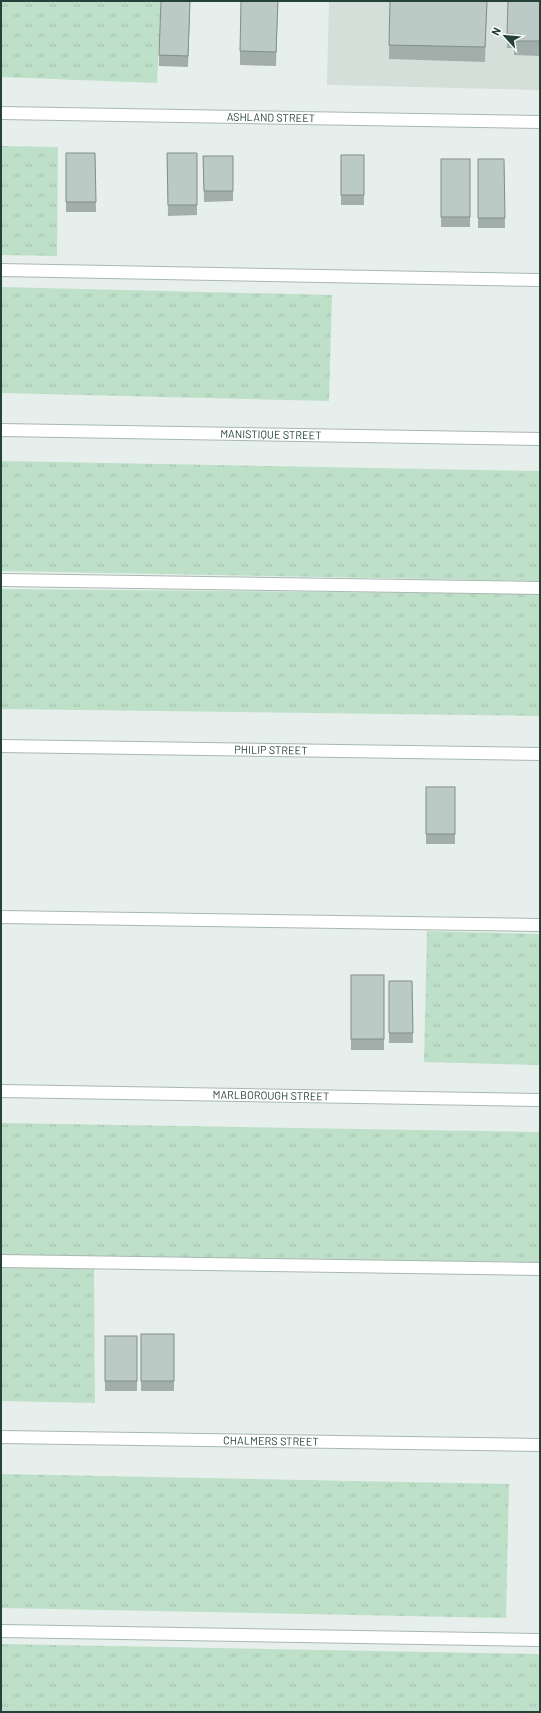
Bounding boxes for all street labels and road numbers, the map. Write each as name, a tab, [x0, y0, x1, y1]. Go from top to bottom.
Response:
street label: ASHLAND STREET	[227, 110, 315, 124]
street label: MANISTIQUE STREET	[220, 427, 322, 441]
street label: PHILIP STREET	[234, 742, 308, 757]
street label: MARLBOROUGH STREET	[212, 1088, 329, 1102]
street label: CHALMERS STREET	[223, 1433, 319, 1448]

